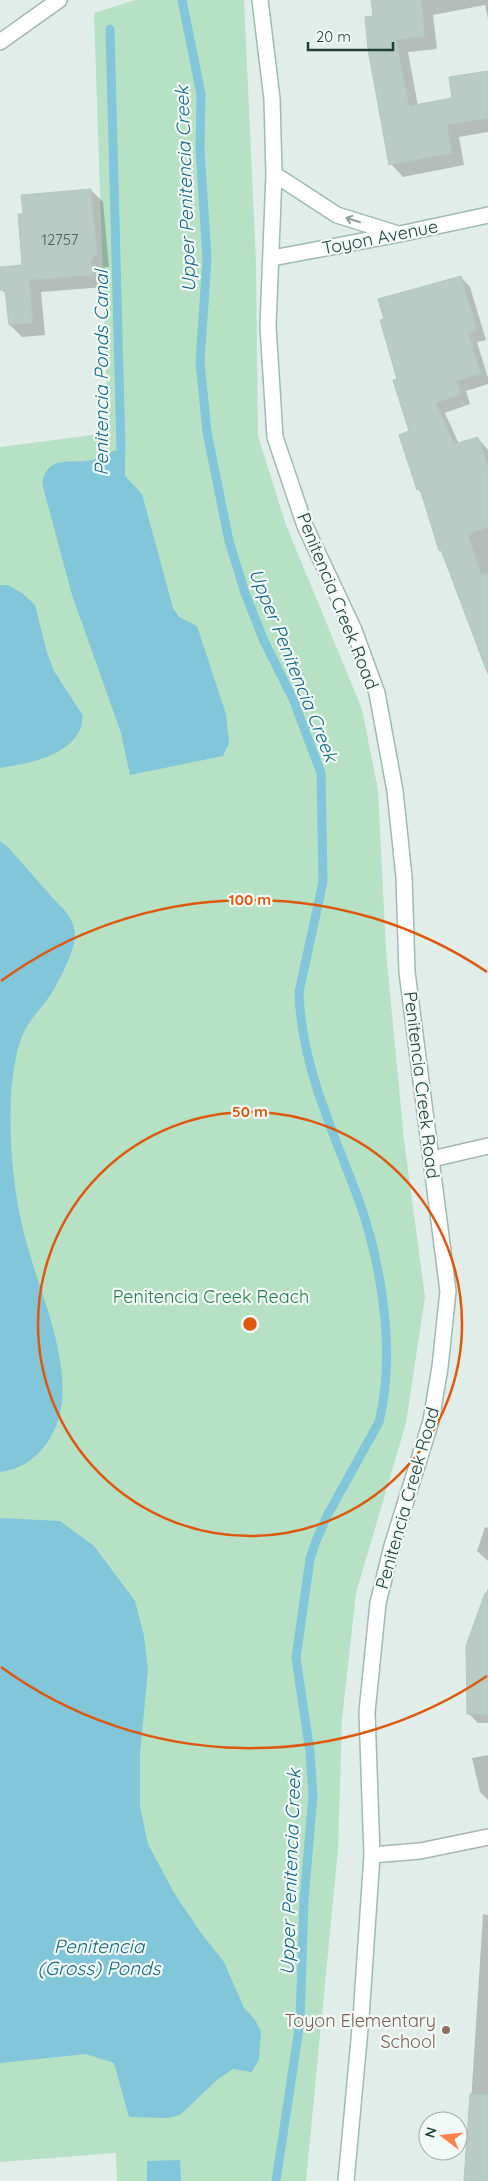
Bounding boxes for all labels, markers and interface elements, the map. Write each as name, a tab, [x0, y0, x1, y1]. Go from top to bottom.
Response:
scale bar	[308, 20, 393, 52]
text: 20 m	[316, 27, 351, 46]
water label: Upper Penitencia Creek	[169, 84, 201, 293]
one-way arrow	[346, 214, 362, 224]
street label: Toyon Avenue	[320, 215, 440, 259]
house number: 12757	[41, 230, 79, 249]
water label: Penitencia Ponds Canal	[89, 268, 113, 476]
street label: Penitencia Creek Road	[292, 509, 384, 693]
water label: Upper Penitencia Creek	[244, 565, 344, 767]
text: 100 m	[229, 890, 271, 909]
street label: Penitencia Creek Road	[399, 990, 445, 1180]
text: 50 m	[232, 1102, 268, 1121]
park label: Penitencia Creek Reach	[113, 1285, 309, 1308]
centre of rings	[241, 1315, 259, 1333]
street label: Penitencia Creek Road	[370, 1404, 444, 1592]
water label: Upper Penitencia Creek	[274, 1767, 306, 1976]
water label: Penitencia (Gross) Ponds	[38, 1934, 161, 1980]
place label: Toyon Elementary School	[285, 2009, 436, 2053]
marker: Toyon Elementary School	[440, 2024, 452, 2036]
north arrow	[418, 2111, 468, 2161]
text: N	[420, 2125, 441, 2140]

